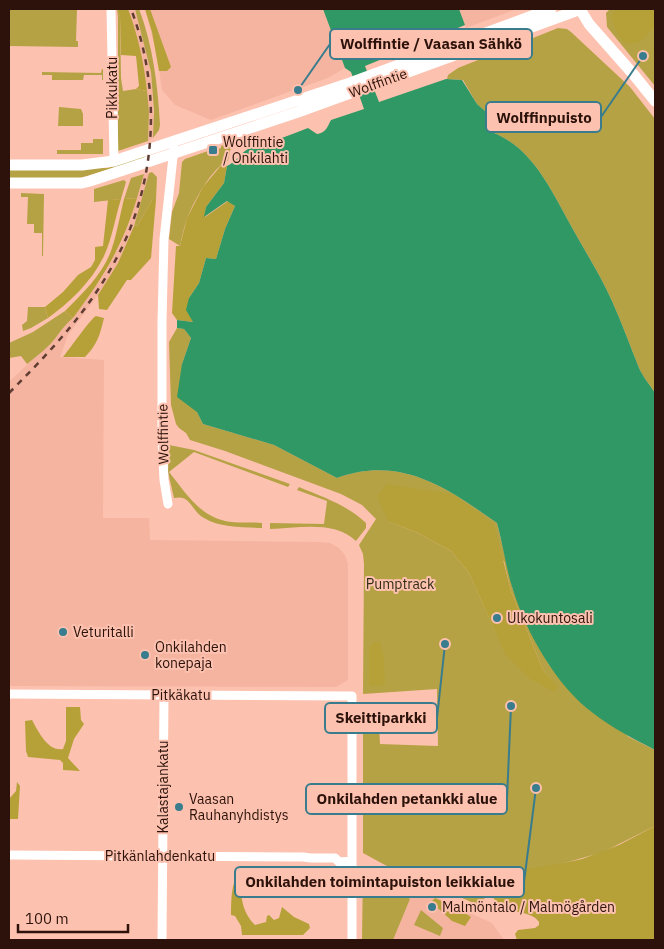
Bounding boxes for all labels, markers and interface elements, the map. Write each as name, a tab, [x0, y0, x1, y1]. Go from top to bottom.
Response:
callout: Wolffintie / Vaasan Sähkö	[330, 29, 532, 59]
text: Wolffintie / Vaasan Sähkö	[340, 34, 522, 53]
street label: Pikkukatu	[103, 57, 121, 119]
street label: Wolffintie	[347, 64, 410, 102]
callout: Wolffinpuisto	[486, 102, 601, 132]
text: Wolffinpuisto	[496, 108, 592, 127]
place label: Wolffintie / Onkilahti	[223, 133, 288, 167]
marker: Wolffintie / Onkilahti	[207, 144, 219, 156]
street label: Wolffintie	[153, 403, 173, 464]
park label: Pumptrack	[366, 575, 435, 593]
place label: Ulkokuntosali	[507, 609, 593, 627]
marker: Ulkokuntosali	[491, 612, 503, 624]
place label: Veturitalli	[73, 623, 134, 641]
marker: Veturitalli	[57, 626, 69, 638]
place label: Onkilahden konepaja	[155, 638, 227, 672]
marker: Onkilahden konepaja	[139, 649, 151, 661]
street label: Pitkäkatu	[151, 686, 211, 704]
callout: Skeittiparkki	[325, 703, 437, 733]
text: Skeittiparkki	[335, 708, 427, 727]
street label: Kalastajankatu	[154, 740, 172, 834]
callout: Onkilahden petankki alue	[306, 784, 507, 814]
text: Onkilahden petankki alue	[316, 789, 498, 808]
place label: Vaasan Rauhanyhdistys	[189, 790, 289, 824]
marker: Vaasan Rauhanyhdistys	[173, 801, 185, 813]
street label: Pitkänlahdenkatu	[105, 847, 215, 865]
callout: Onkilahden toimintapuiston leikkialue	[235, 867, 524, 897]
text: Onkilahden toimintapuiston leikkialue	[245, 872, 515, 891]
place label: Malmöntalo / Malmögården	[442, 898, 615, 916]
marker: Malmöntalo / Malmögården	[426, 901, 438, 913]
scale bar	[18, 902, 128, 934]
text: 100 m	[25, 909, 69, 928]

